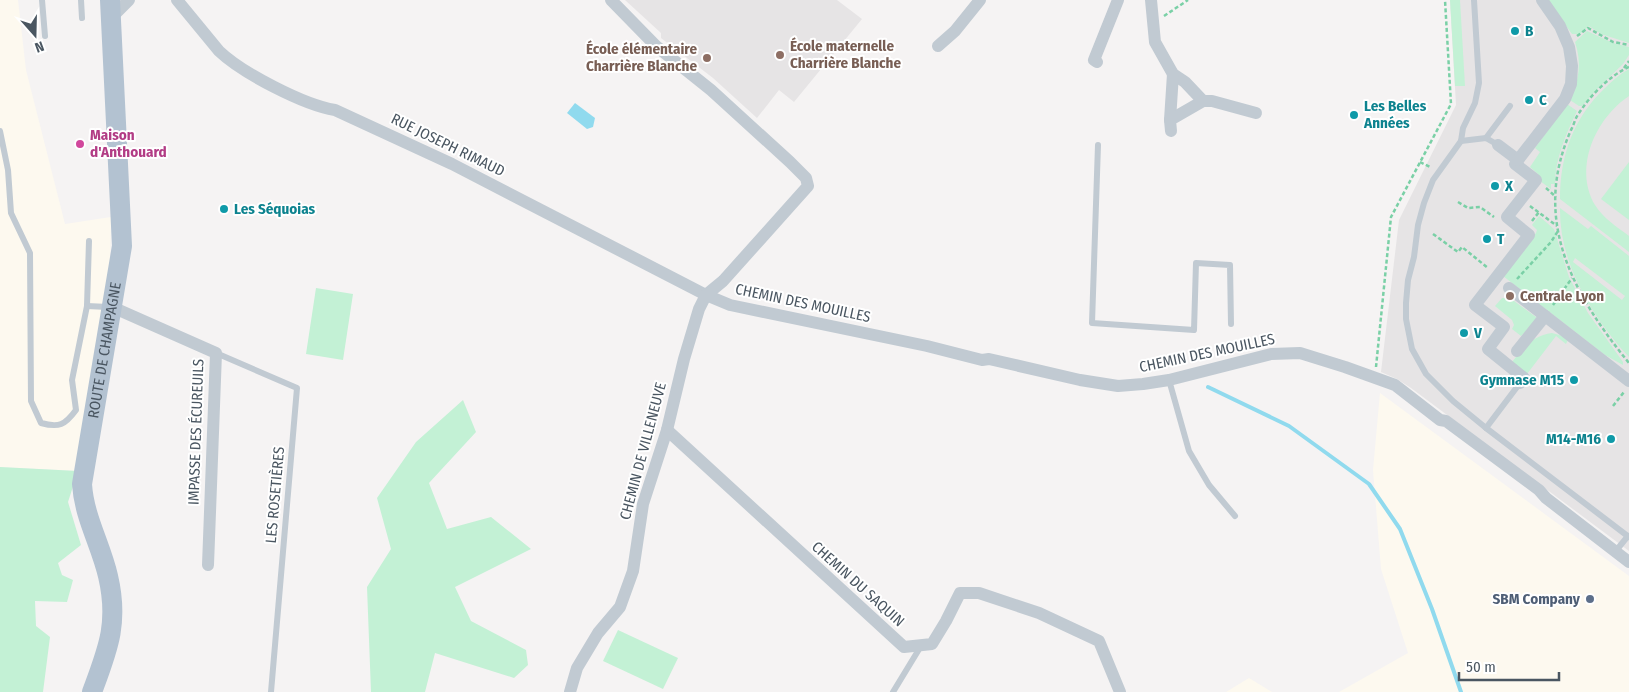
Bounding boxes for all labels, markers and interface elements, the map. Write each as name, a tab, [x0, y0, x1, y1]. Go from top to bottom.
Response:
north arrow	[10, 10, 60, 60]
place label: B	[1525, 22, 1534, 40]
marker: B	[1509, 25, 1521, 37]
text: N	[32, 37, 46, 56]
place label: École maternelle Charrière Blanche	[790, 37, 901, 72]
place label: École élémentaire Charrière Blanche	[586, 40, 697, 75]
marker: École maternelle Charrière Blanche	[774, 49, 786, 61]
marker: École élémentaire Charrière Blanche	[701, 52, 713, 64]
place label: C	[1539, 91, 1547, 109]
marker: C	[1523, 94, 1535, 106]
place label: Les Belles Années	[1363, 97, 1427, 132]
marker: Les Belles Années	[1348, 109, 1360, 121]
street label: RUE JOSEPH RIMAUD	[388, 110, 508, 180]
place label: Maison d'Anthouard	[90, 126, 167, 161]
marker: Maison d'Anthouard	[74, 138, 86, 150]
place label: X	[1504, 177, 1514, 195]
marker: X	[1489, 180, 1501, 192]
place label: Les Séquoias	[234, 200, 316, 218]
marker: Les Séquoias	[218, 203, 230, 215]
place label: T	[1497, 230, 1505, 248]
marker: T	[1481, 233, 1493, 245]
street label: CHEMIN DES MOUILLES	[734, 280, 872, 326]
street label: ROUTE DE CHAMPAGNE	[84, 281, 125, 420]
place label: Centrale Lyon	[1520, 287, 1604, 305]
marker: Centrale Lyon	[1504, 290, 1516, 302]
place label: V	[1473, 324, 1483, 342]
marker: V	[1458, 327, 1470, 339]
street label: CHEMIN DES MOUILLES	[1138, 330, 1276, 376]
street label: IMPASSE DES ÉCUREUILS	[184, 359, 208, 505]
place label: Gymnase M15	[1480, 371, 1564, 389]
marker: Gymnase M15	[1568, 374, 1580, 386]
street label: CHEMIN DE VILLENEUVE	[616, 380, 670, 522]
place label: M14-M16	[1546, 430, 1601, 448]
marker: M14-M16	[1605, 433, 1617, 445]
street label: LES ROSETIÈRES	[262, 446, 288, 544]
street label: CHEMIN DU SAQUIN	[808, 538, 908, 630]
place label: SBM Company	[1493, 590, 1581, 608]
marker: SBM Company	[1584, 593, 1596, 605]
scale bar	[1459, 650, 1559, 682]
text: 50 m	[1466, 658, 1496, 676]

